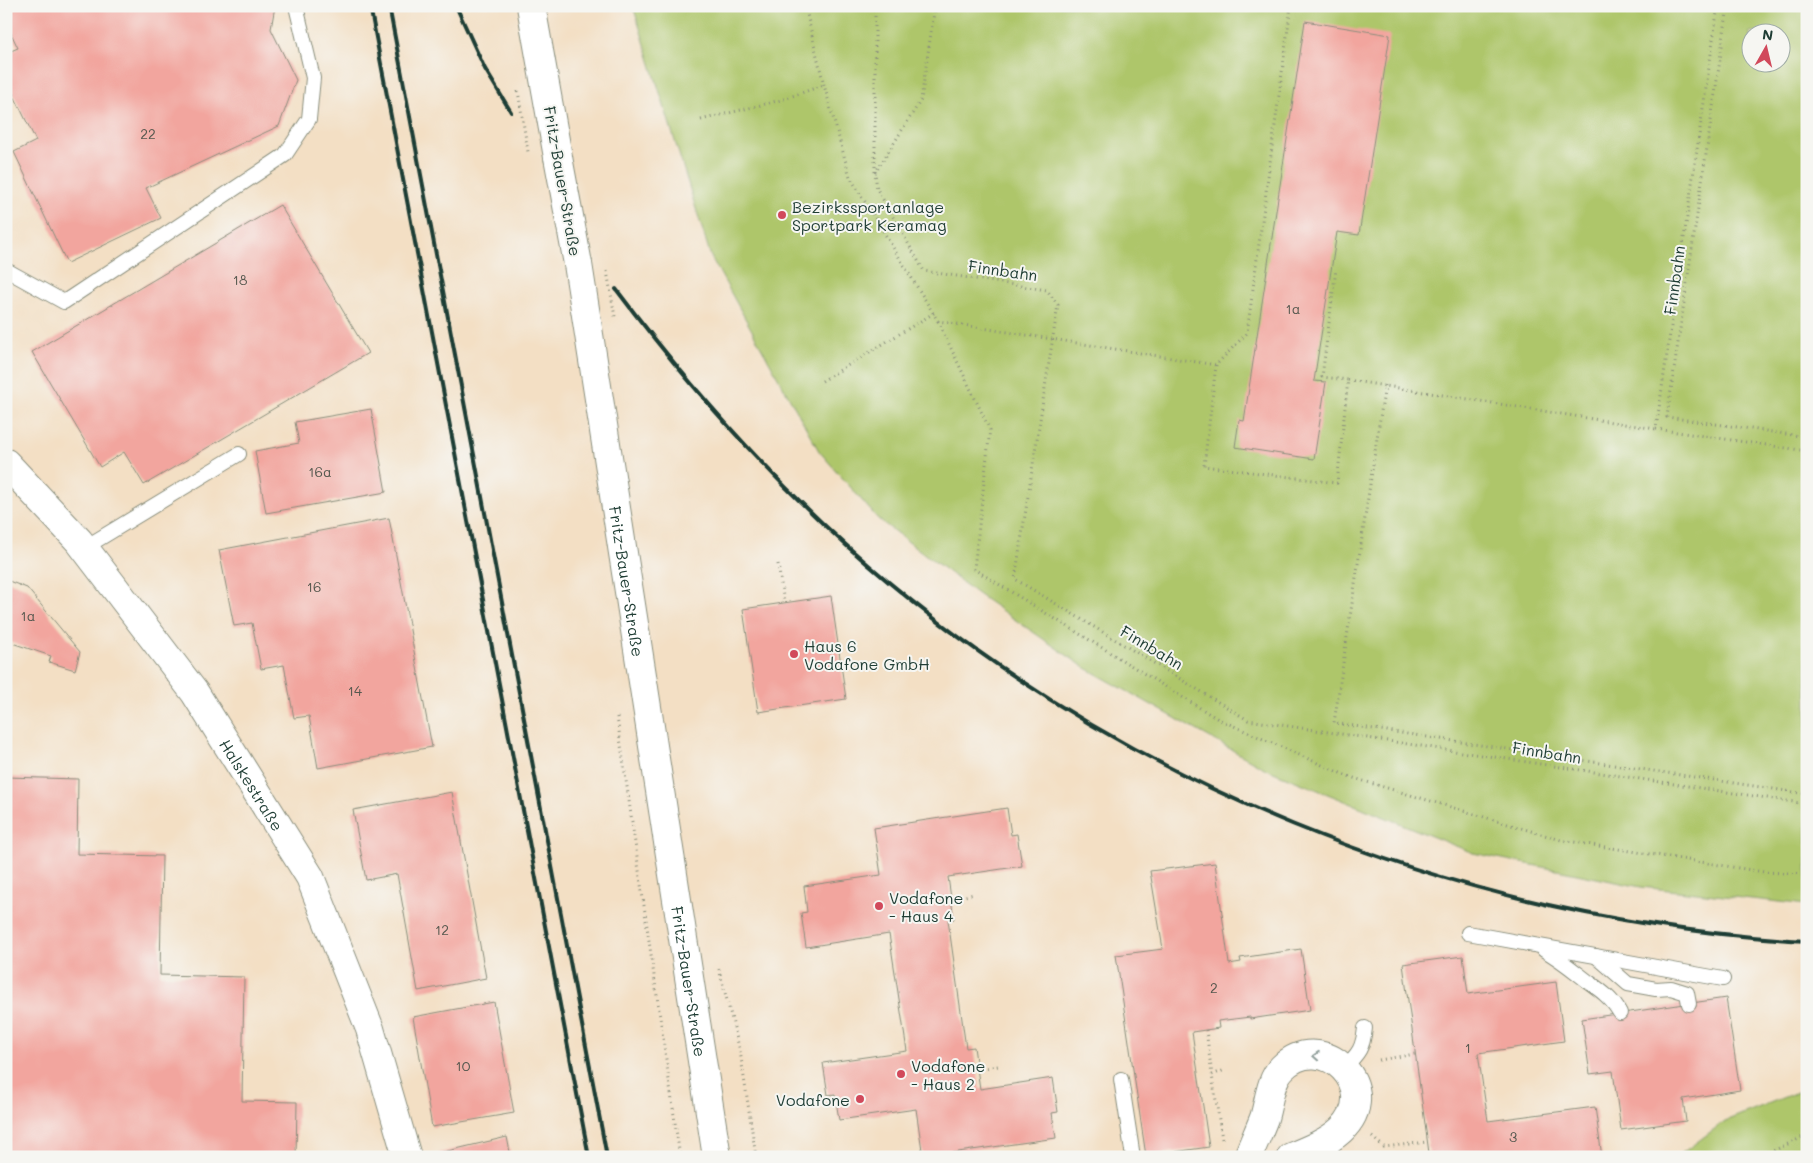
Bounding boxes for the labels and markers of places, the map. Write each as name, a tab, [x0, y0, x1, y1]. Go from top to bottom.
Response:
place label: Bezirkssportanlage Sportpark Keramag	[792, 196, 947, 235]
marker: Bezirkssportanlage Sportpark Keramag	[776, 209, 788, 221]
place label: Haus 6 Vodafone GmbH	[804, 635, 930, 674]
marker: Haus 6 Vodafone GmbH	[788, 648, 800, 660]
place label: Vodafone - Haus 4	[889, 887, 963, 926]
marker: Vodafone - Haus 4	[873, 900, 885, 912]
place label: Vodafone - Haus 2	[911, 1055, 985, 1094]
marker: Vodafone - Haus 2	[895, 1068, 907, 1080]
place label: Vodafone	[776, 1089, 850, 1110]
marker: Vodafone	[854, 1093, 866, 1105]

